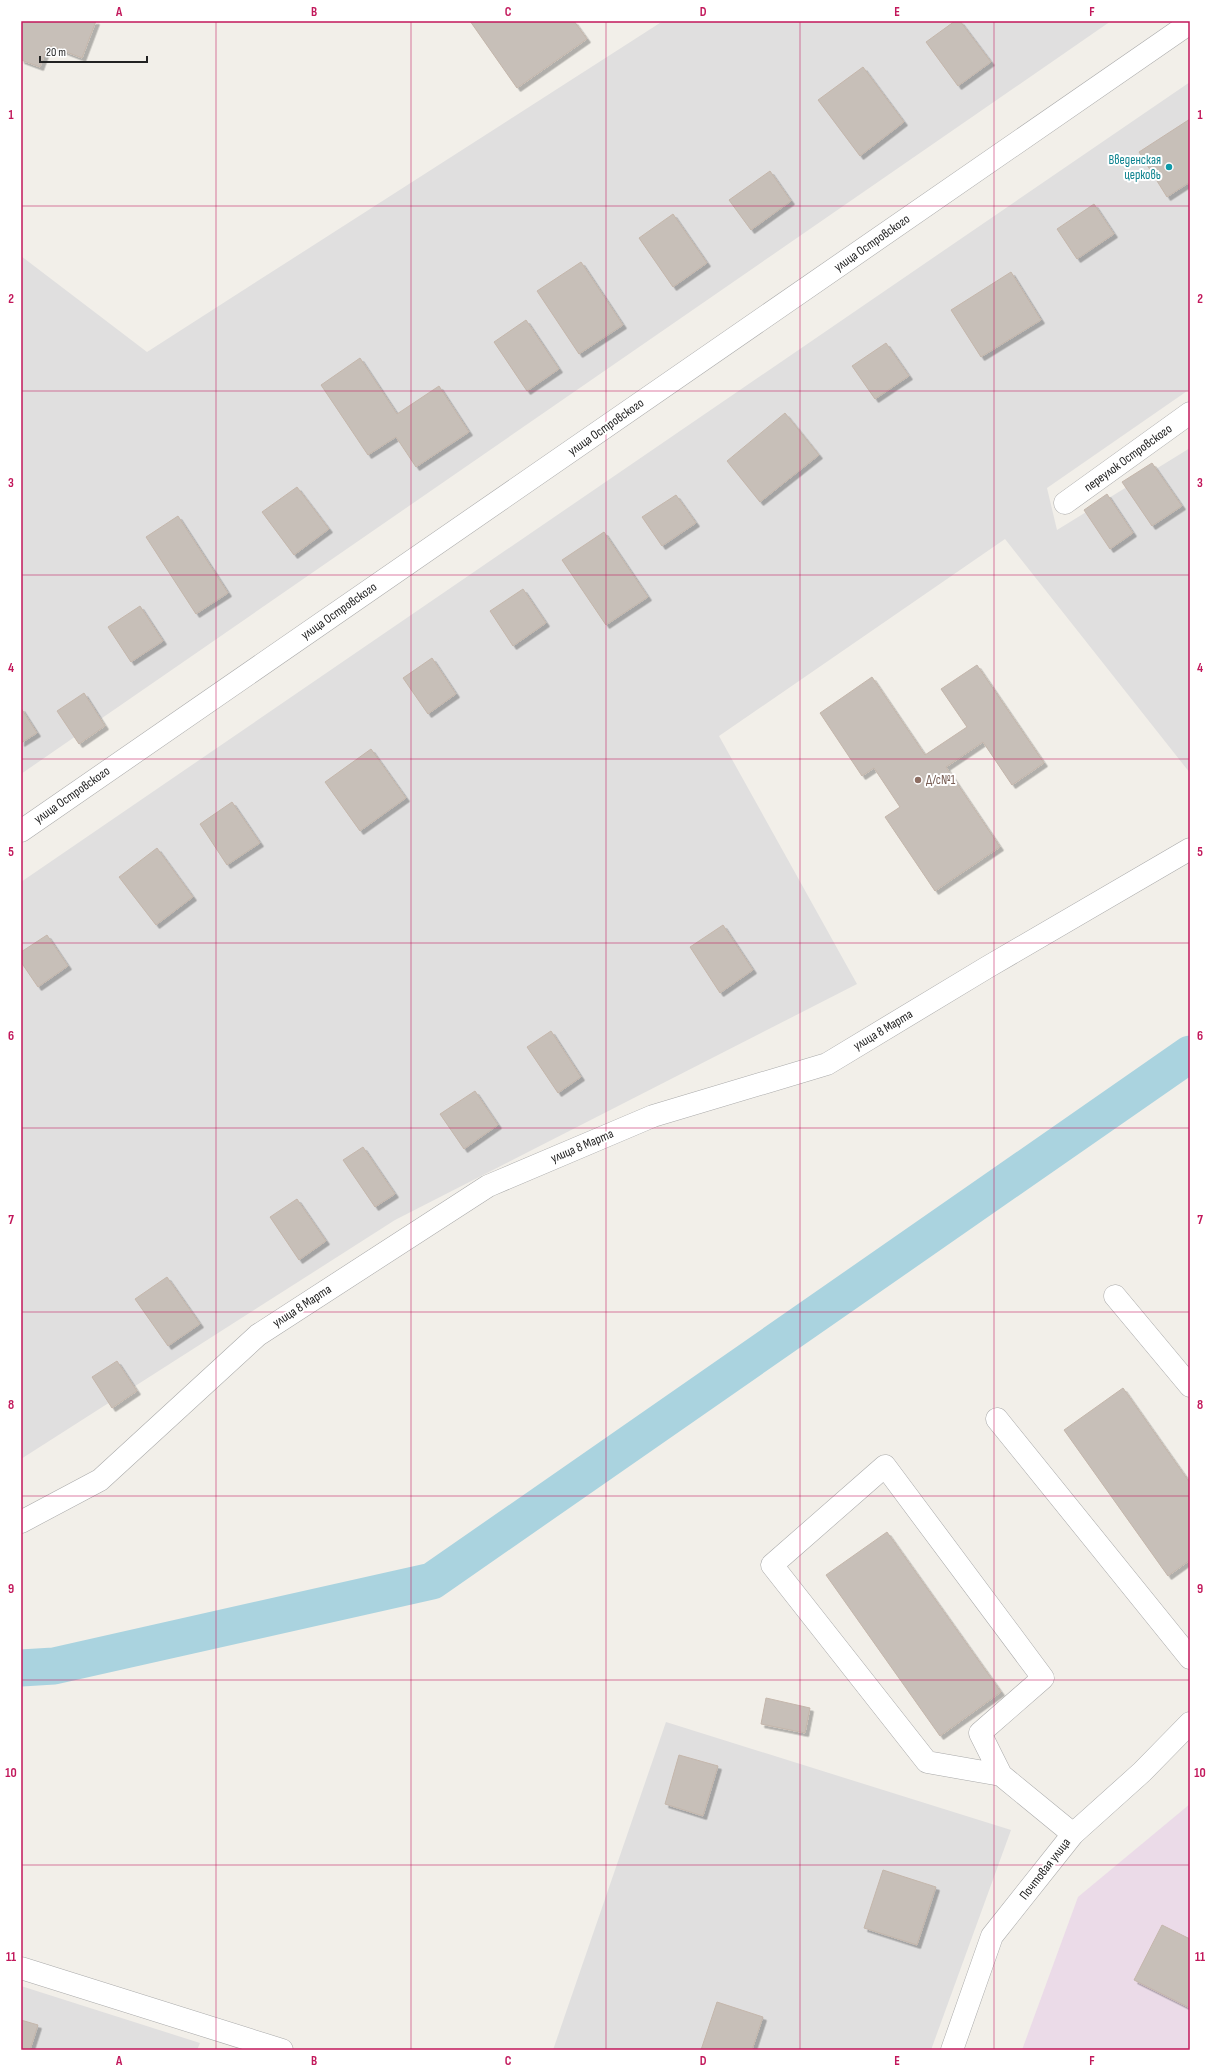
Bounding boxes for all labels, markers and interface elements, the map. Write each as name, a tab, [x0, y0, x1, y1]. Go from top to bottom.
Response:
text: A	[115, 4, 123, 20]
text: B	[311, 4, 317, 20]
text: C	[505, 4, 512, 20]
text: D	[700, 4, 707, 20]
text: E	[894, 4, 900, 20]
text: F	[1089, 4, 1095, 20]
scale bar	[40, 38, 147, 64]
text: 20 m	[46, 45, 66, 60]
text: 1	[8, 107, 14, 123]
text: 1	[1197, 107, 1203, 123]
place label: Введенская церковь	[1108, 152, 1161, 183]
marker: Введенская церковь	[1164, 162, 1174, 172]
street label: улица Островского	[831, 211, 913, 275]
text: 2	[8, 291, 14, 307]
text: 2	[1197, 291, 1203, 307]
street label: улица Островского	[565, 395, 647, 459]
street label: переулок Островского	[1081, 421, 1175, 495]
text: 3	[8, 475, 14, 491]
text: 3	[1197, 475, 1203, 491]
street label: улица Островского	[298, 579, 380, 643]
text: 4	[8, 660, 14, 676]
text: 4	[1197, 660, 1203, 676]
street label: улица Островского	[31, 763, 113, 827]
place label: Д/с№1	[926, 772, 956, 788]
marker: Д/с№1	[913, 775, 923, 785]
text: 5	[8, 844, 14, 860]
text: 5	[1197, 844, 1203, 860]
street label: улица 8 Марта	[850, 1006, 916, 1054]
text: 6	[8, 1028, 14, 1044]
text: 6	[1197, 1028, 1203, 1044]
street label: улица 8 Марта	[548, 1126, 616, 1166]
text: 7	[8, 1212, 14, 1228]
text: 7	[1197, 1212, 1203, 1228]
street label: улица 8 Марта	[270, 1281, 334, 1331]
text: 8	[8, 1397, 14, 1413]
text: 8	[1197, 1397, 1203, 1413]
text: 9	[8, 1581, 14, 1597]
text: 9	[1197, 1581, 1203, 1597]
text: 10	[5, 1765, 17, 1781]
text: 10	[1194, 1765, 1206, 1781]
street label: Почтовая улица	[1016, 1835, 1074, 1903]
text: 11	[6, 1949, 16, 1965]
text: 11	[1195, 1949, 1205, 1965]
text: A	[115, 2053, 123, 2069]
text: B	[311, 2053, 317, 2069]
text: C	[505, 2053, 512, 2069]
text: D	[700, 2053, 707, 2069]
text: E	[894, 2053, 900, 2069]
text: F	[1089, 2053, 1095, 2069]

